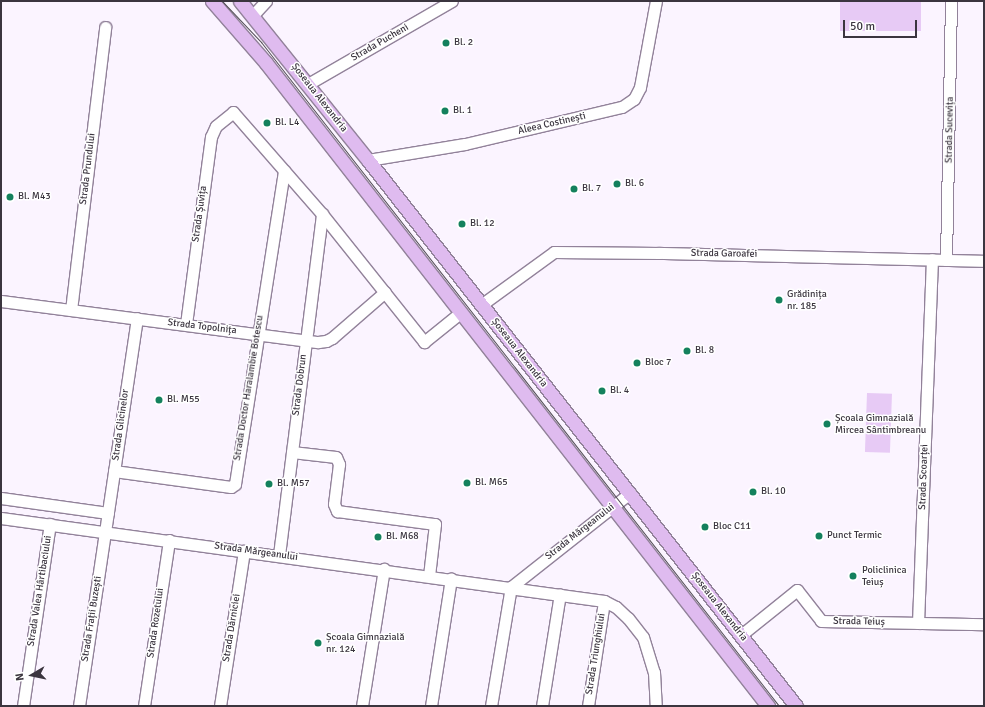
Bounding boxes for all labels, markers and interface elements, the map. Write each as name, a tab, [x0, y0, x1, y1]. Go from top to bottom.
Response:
scale bar	[845, 12, 919, 38]
text: 50 m	[850, 19, 875, 34]
street label: Strada Pucheni	[349, 22, 411, 64]
place label: Bl. 2	[454, 37, 473, 49]
marker: Bl. 2	[441, 38, 451, 48]
street label: Șoseaua Alexandria	[288, 61, 350, 135]
street label: Strada Sucevița	[943, 97, 957, 163]
place label: Bl. 1	[453, 105, 472, 117]
marker: Bl. 1	[440, 106, 450, 116]
street label: Aleea Costinești	[517, 110, 587, 138]
place label: Bl. L4	[275, 117, 299, 129]
marker: Bl. L4	[262, 118, 272, 128]
street label: Strada Prundului	[78, 132, 98, 206]
place label: Bl. 6	[625, 178, 644, 190]
marker: Bl. 6	[612, 179, 622, 189]
place label: Bl. 7	[582, 183, 601, 195]
marker: Bl. 7	[569, 184, 579, 194]
street label: Strada Șuvița	[190, 185, 210, 243]
place label: Bl. M43	[18, 191, 51, 203]
marker: Bl. M43	[5, 192, 15, 202]
place label: Bl. 12	[470, 218, 495, 230]
marker: Bl. 12	[457, 219, 467, 229]
street label: Strada Garoafei	[691, 247, 757, 261]
place label: Grădinița nr. 185	[787, 288, 827, 312]
marker: Grădinița nr. 185	[774, 295, 784, 305]
street label: Strada Doctor Haralambie Botescu	[232, 314, 266, 462]
street label: Șoseaua Alexandria	[488, 316, 550, 390]
street label: Strada Topolnița	[167, 317, 237, 337]
place label: Bl. 8	[695, 345, 714, 357]
marker: Bl. 8	[682, 346, 692, 356]
street label: Strada Dobrun	[290, 354, 310, 416]
place label: Bloc 7	[645, 357, 671, 369]
marker: Bloc 7	[632, 358, 642, 368]
place label: Bl. 4	[610, 385, 629, 397]
marker: Bl. 4	[597, 386, 607, 396]
street label: Strada Glicinelor	[110, 389, 132, 461]
place label: Bl. M55	[167, 394, 200, 406]
marker: Bl. M55	[154, 395, 164, 405]
place label: Școala Gimnazială Mircea Sântimbreanu	[835, 412, 926, 436]
marker: Școala Gimnazială Mircea Sântimbreanu	[822, 419, 832, 429]
street label: Strada Scoarței	[917, 444, 931, 510]
place label: Bl. M65	[475, 477, 508, 489]
place label: Bl. M57	[277, 478, 310, 490]
marker: Bl. M65	[462, 478, 472, 488]
marker: Bl. M57	[264, 479, 274, 489]
place label: Bl. 10	[761, 486, 786, 498]
marker: Bl. 10	[748, 487, 758, 497]
street label: Strada Mărgeanului	[543, 501, 617, 563]
place label: Bloc C11	[713, 521, 751, 533]
marker: Bloc C11	[700, 522, 710, 532]
place label: Punct Termic	[827, 530, 882, 542]
place label: Bl. M68	[386, 531, 419, 543]
marker: Punct Termic	[814, 531, 824, 541]
marker: Bl. M68	[373, 532, 383, 542]
street label: Strada Valea Hârtibaciului	[25, 535, 55, 647]
street label: Strada Mărgeanului	[213, 540, 299, 564]
place label: Policlinica Teiuș	[862, 564, 906, 588]
street label: Șoseaua Alexandria	[688, 570, 750, 644]
marker: Policlinica Teiuș	[847, 570, 859, 582]
street label: Strada Frații Buzești	[79, 575, 105, 663]
street label: Strada Rozetului	[145, 587, 167, 659]
street label: Strada Dărniciei	[221, 593, 243, 663]
street label: Strada Triunghiului	[584, 613, 608, 695]
street label: Strada Teiuș	[833, 616, 885, 628]
place label: Școala Gimnazială nr. 124	[326, 631, 405, 654]
marker: Școala Gimnazială nr. 124	[313, 638, 323, 648]
north arrow	[12, 655, 52, 695]
text: N	[13, 672, 27, 682]

